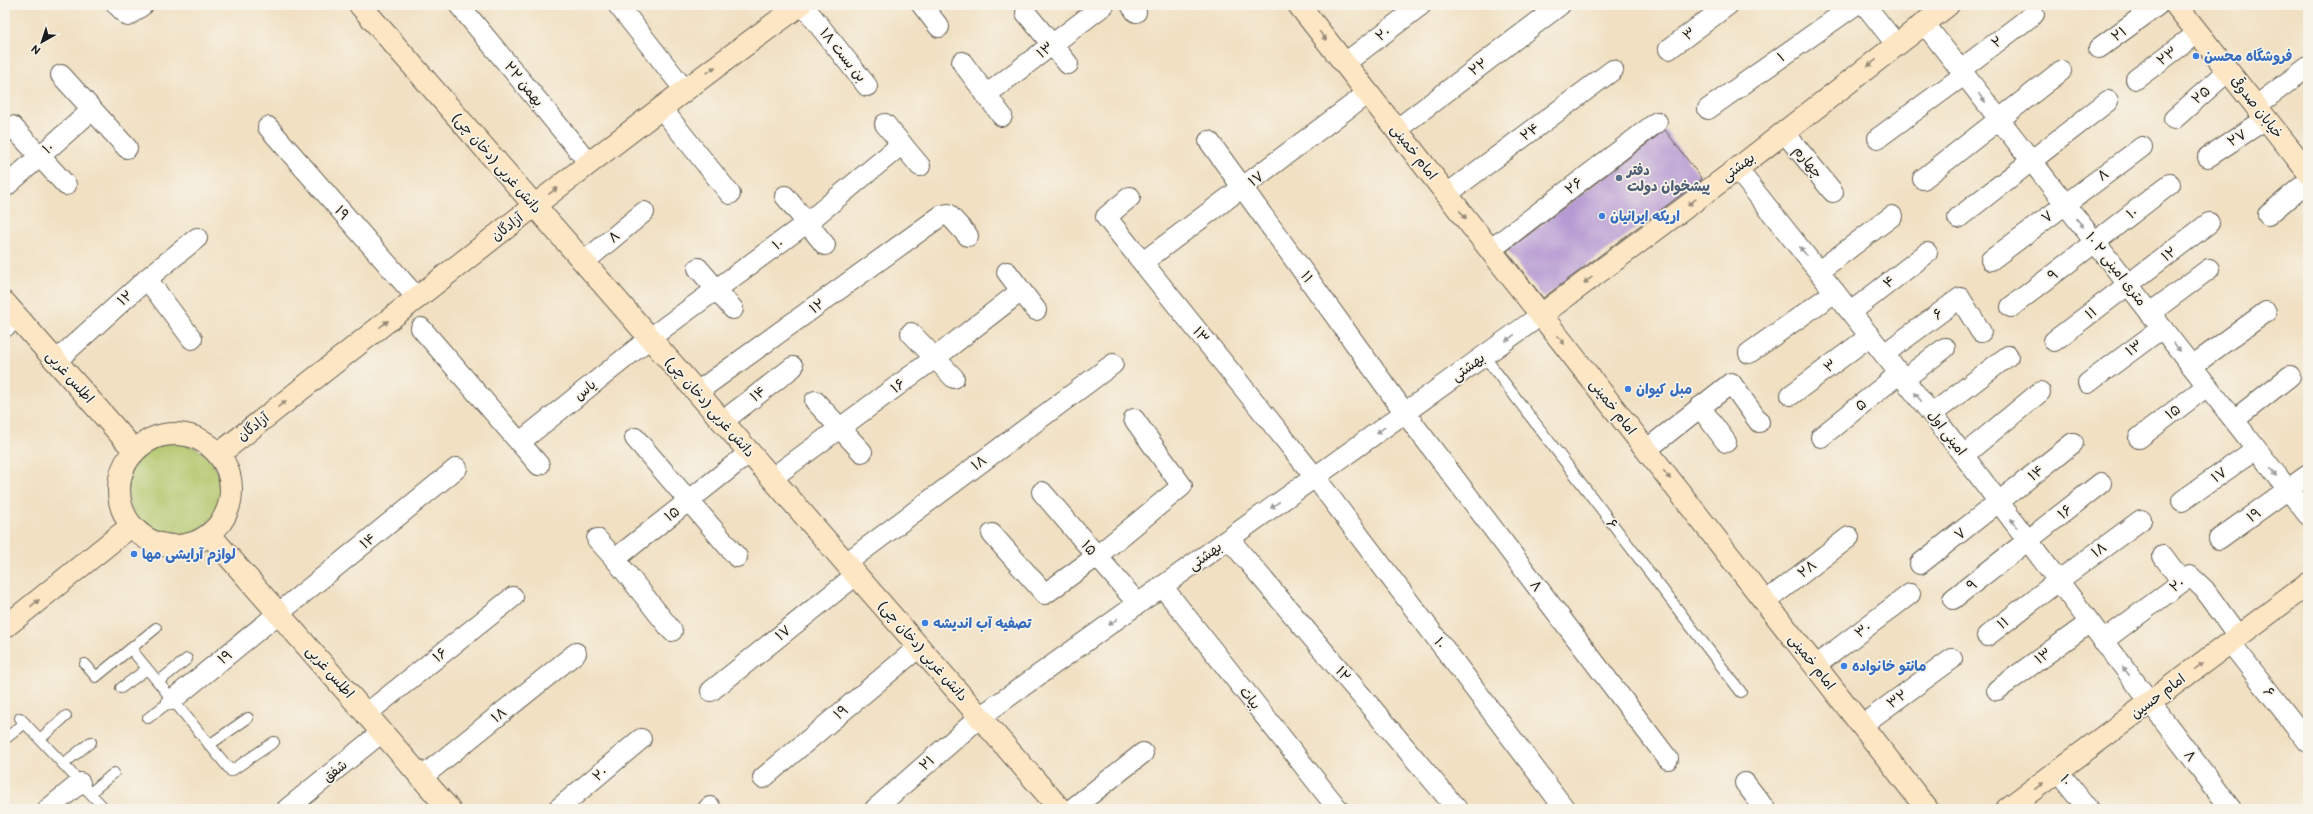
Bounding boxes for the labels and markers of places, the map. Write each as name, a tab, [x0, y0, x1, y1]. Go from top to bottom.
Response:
place label: فروشگاه محسن	[2204, 47, 2292, 65]
marker: فروشگاه محسن	[2191, 51, 2201, 61]
place label: دفتر پیشخوان دولت	[1625, 162, 1710, 196]
marker: دفتر پیشخوان دولت	[1614, 173, 1624, 183]
place label: اریکه ایرانیان	[1610, 208, 1680, 225]
marker: اریکه ایرانیان	[1597, 211, 1607, 221]
place label: مبل کیوان	[1636, 381, 1692, 399]
marker: مبل کیوان	[1623, 384, 1633, 394]
place label: لوازم آرایشی مها	[142, 546, 236, 565]
marker: لوازم آرایشی مها	[129, 549, 139, 559]
place label: تصفیه آب اندیشه	[933, 615, 1032, 632]
marker: تصفیه آب اندیشه	[920, 618, 930, 628]
place label: مانتو خانواده	[1852, 658, 1926, 676]
marker: مانتو خانواده	[1839, 661, 1849, 671]

